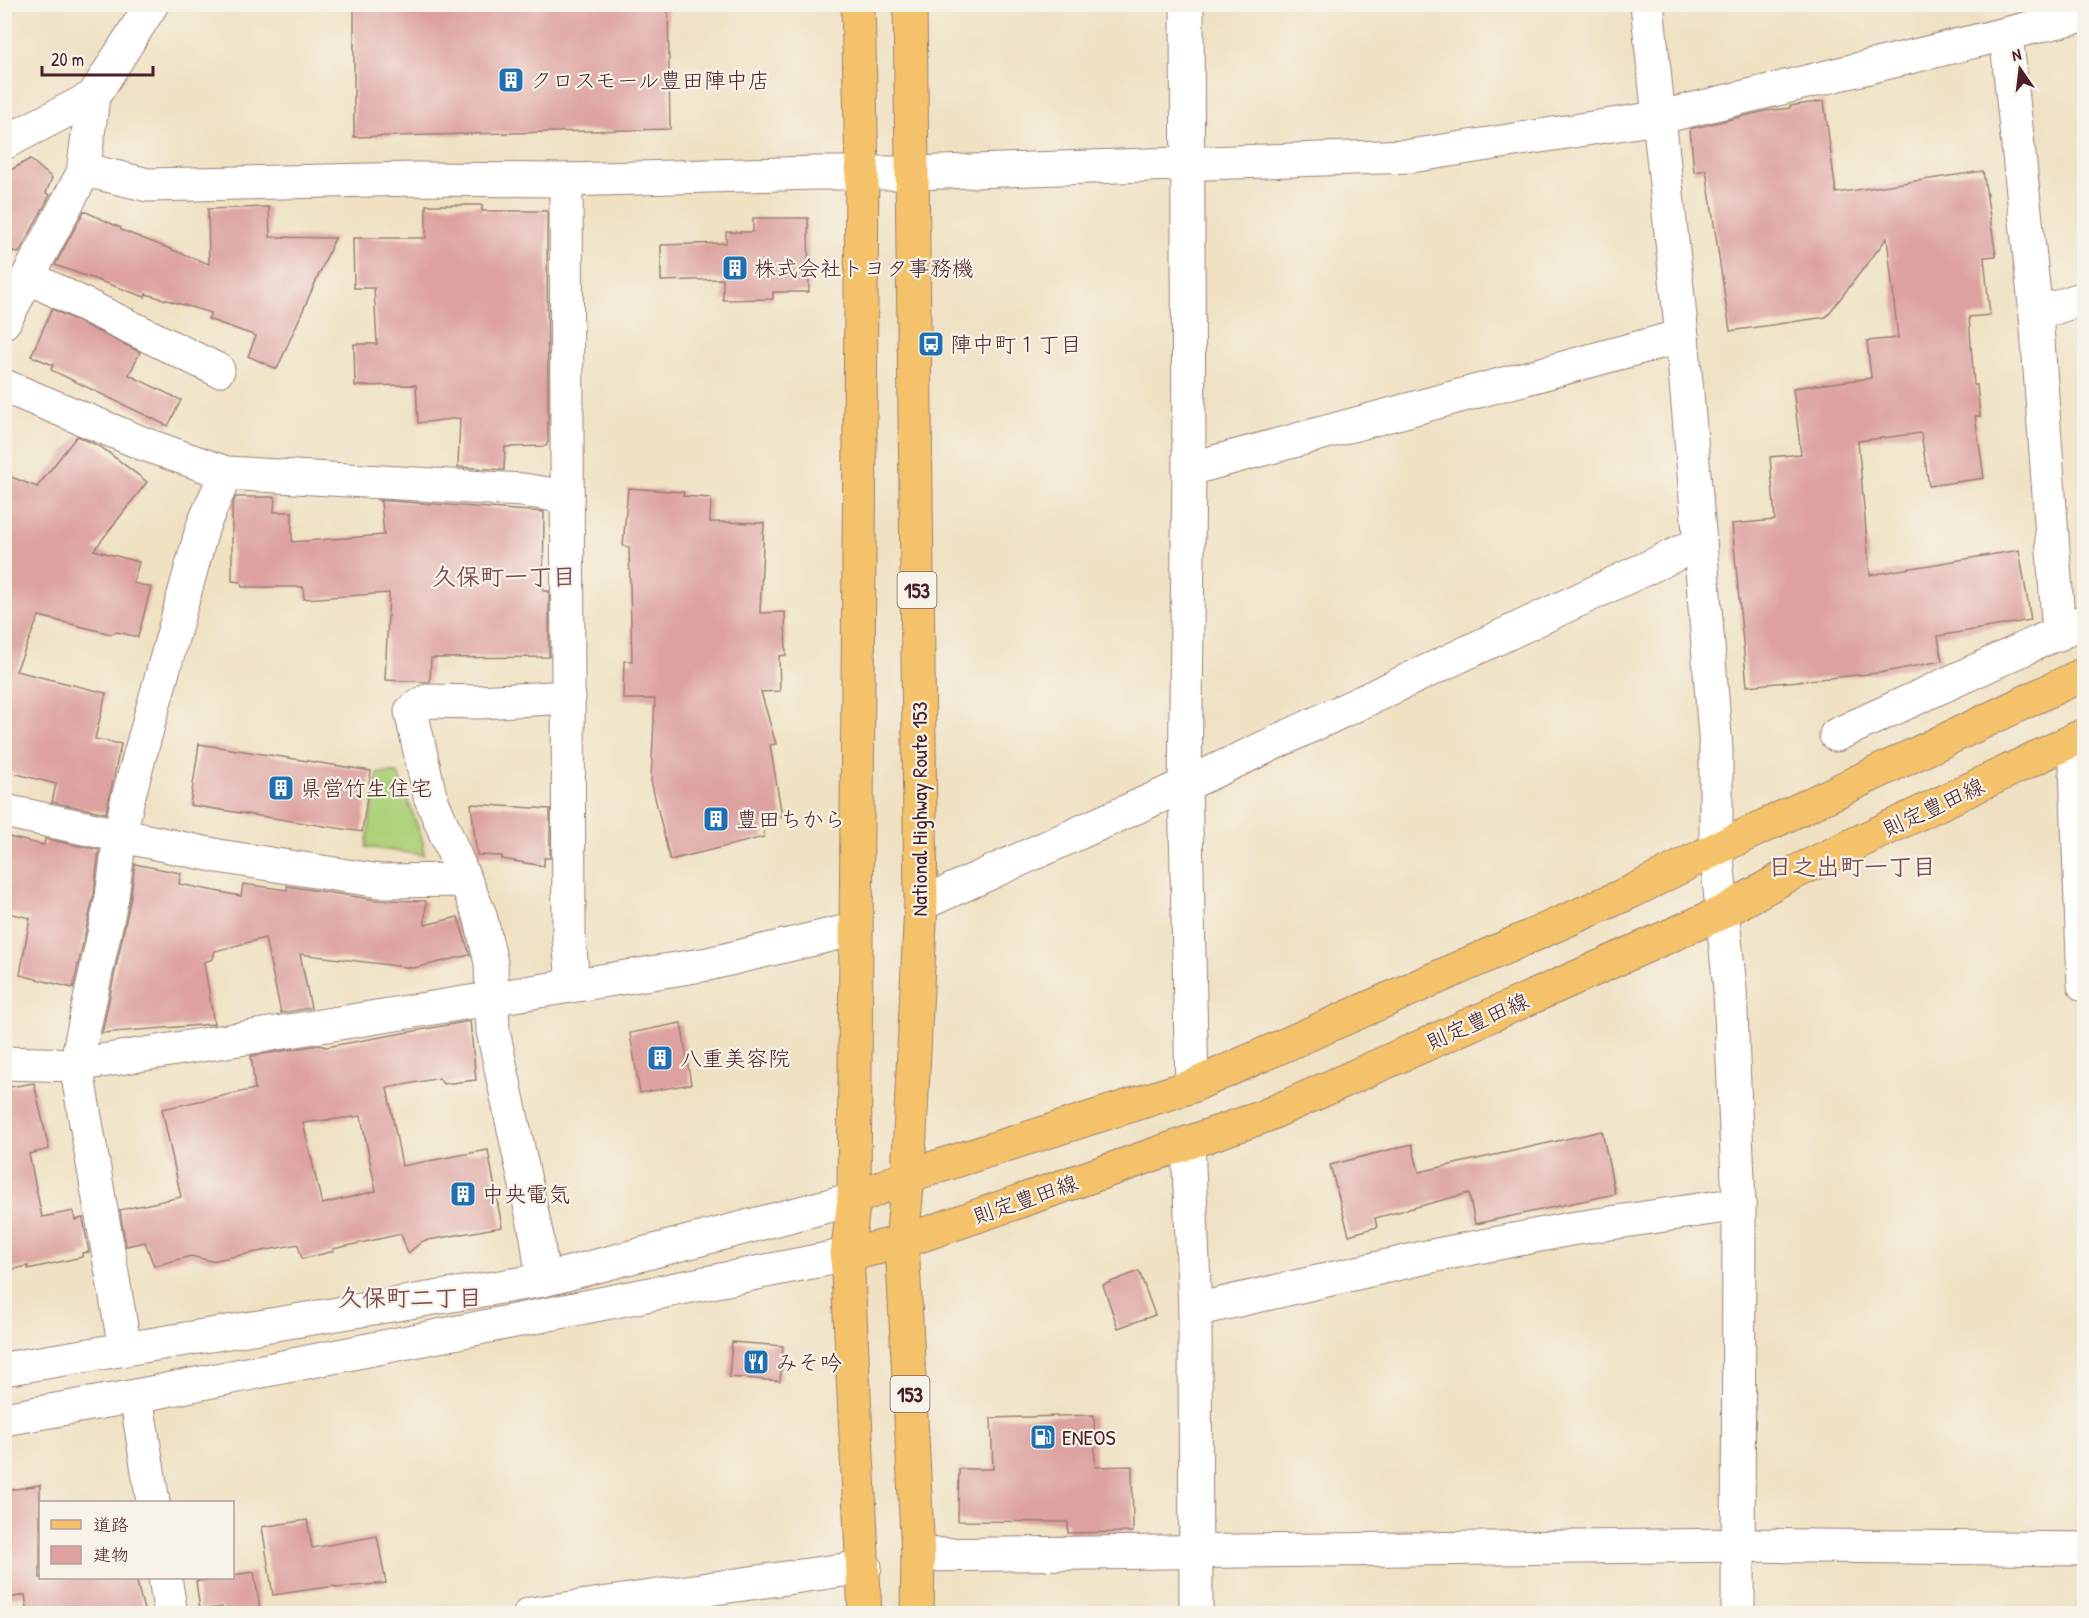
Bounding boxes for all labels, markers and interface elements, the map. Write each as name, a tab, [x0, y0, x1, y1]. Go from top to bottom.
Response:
scale bar	[42, 39, 153, 77]
north arrow	[1990, 39, 2050, 99]
text: N	[2010, 43, 2024, 66]
text: 20 m	[51, 47, 84, 72]
building icon: クロスモール豊田陣中店	[496, 65, 526, 95]
place label: クロスモール豊田陣中店	[530, 65, 770, 95]
building icon: 株式会社トヨタ事務機	[720, 253, 750, 283]
place label: 株式会社トヨタ事務機	[754, 253, 974, 283]
bus stop icon: 陣中町１丁目	[916, 329, 946, 359]
place label: 陣中町１丁目	[950, 329, 1082, 359]
district label: 久保町一丁目	[432, 560, 576, 592]
road number: 153	[898, 572, 936, 608]
street label: National Highway Route 153	[904, 701, 934, 916]
street label: 則定豊田線	[1877, 770, 1989, 844]
building icon: 県営竹生住宅	[266, 773, 296, 803]
place label: 県営竹生住宅	[300, 773, 432, 803]
building icon: 豊田ちから	[701, 804, 731, 834]
place label: 豊田ちから	[736, 804, 846, 834]
district label: 日之出町一丁目	[1768, 850, 1936, 882]
street label: 則定豊田線	[1421, 985, 1533, 1057]
building icon: 八重美容院	[645, 1043, 675, 1073]
place label: 八重美容院	[680, 1043, 790, 1073]
street label: 則定豊田線	[968, 1167, 1082, 1231]
building icon: 中央電気	[448, 1179, 478, 1209]
place label: 中央電気	[482, 1179, 570, 1209]
district label: 久保町二丁目	[338, 1281, 482, 1313]
restaurant icon: みそ吟	[741, 1347, 771, 1377]
place label: みそ吟	[776, 1347, 842, 1377]
road number: 153	[890, 1376, 930, 1412]
fuel station icon: ENEOS	[1028, 1422, 1058, 1452]
place label: ENEOS	[1062, 1422, 1115, 1452]
legend	[39, 1501, 234, 1579]
text: 道路	[93, 1512, 129, 1537]
text: 建物	[93, 1542, 129, 1567]

